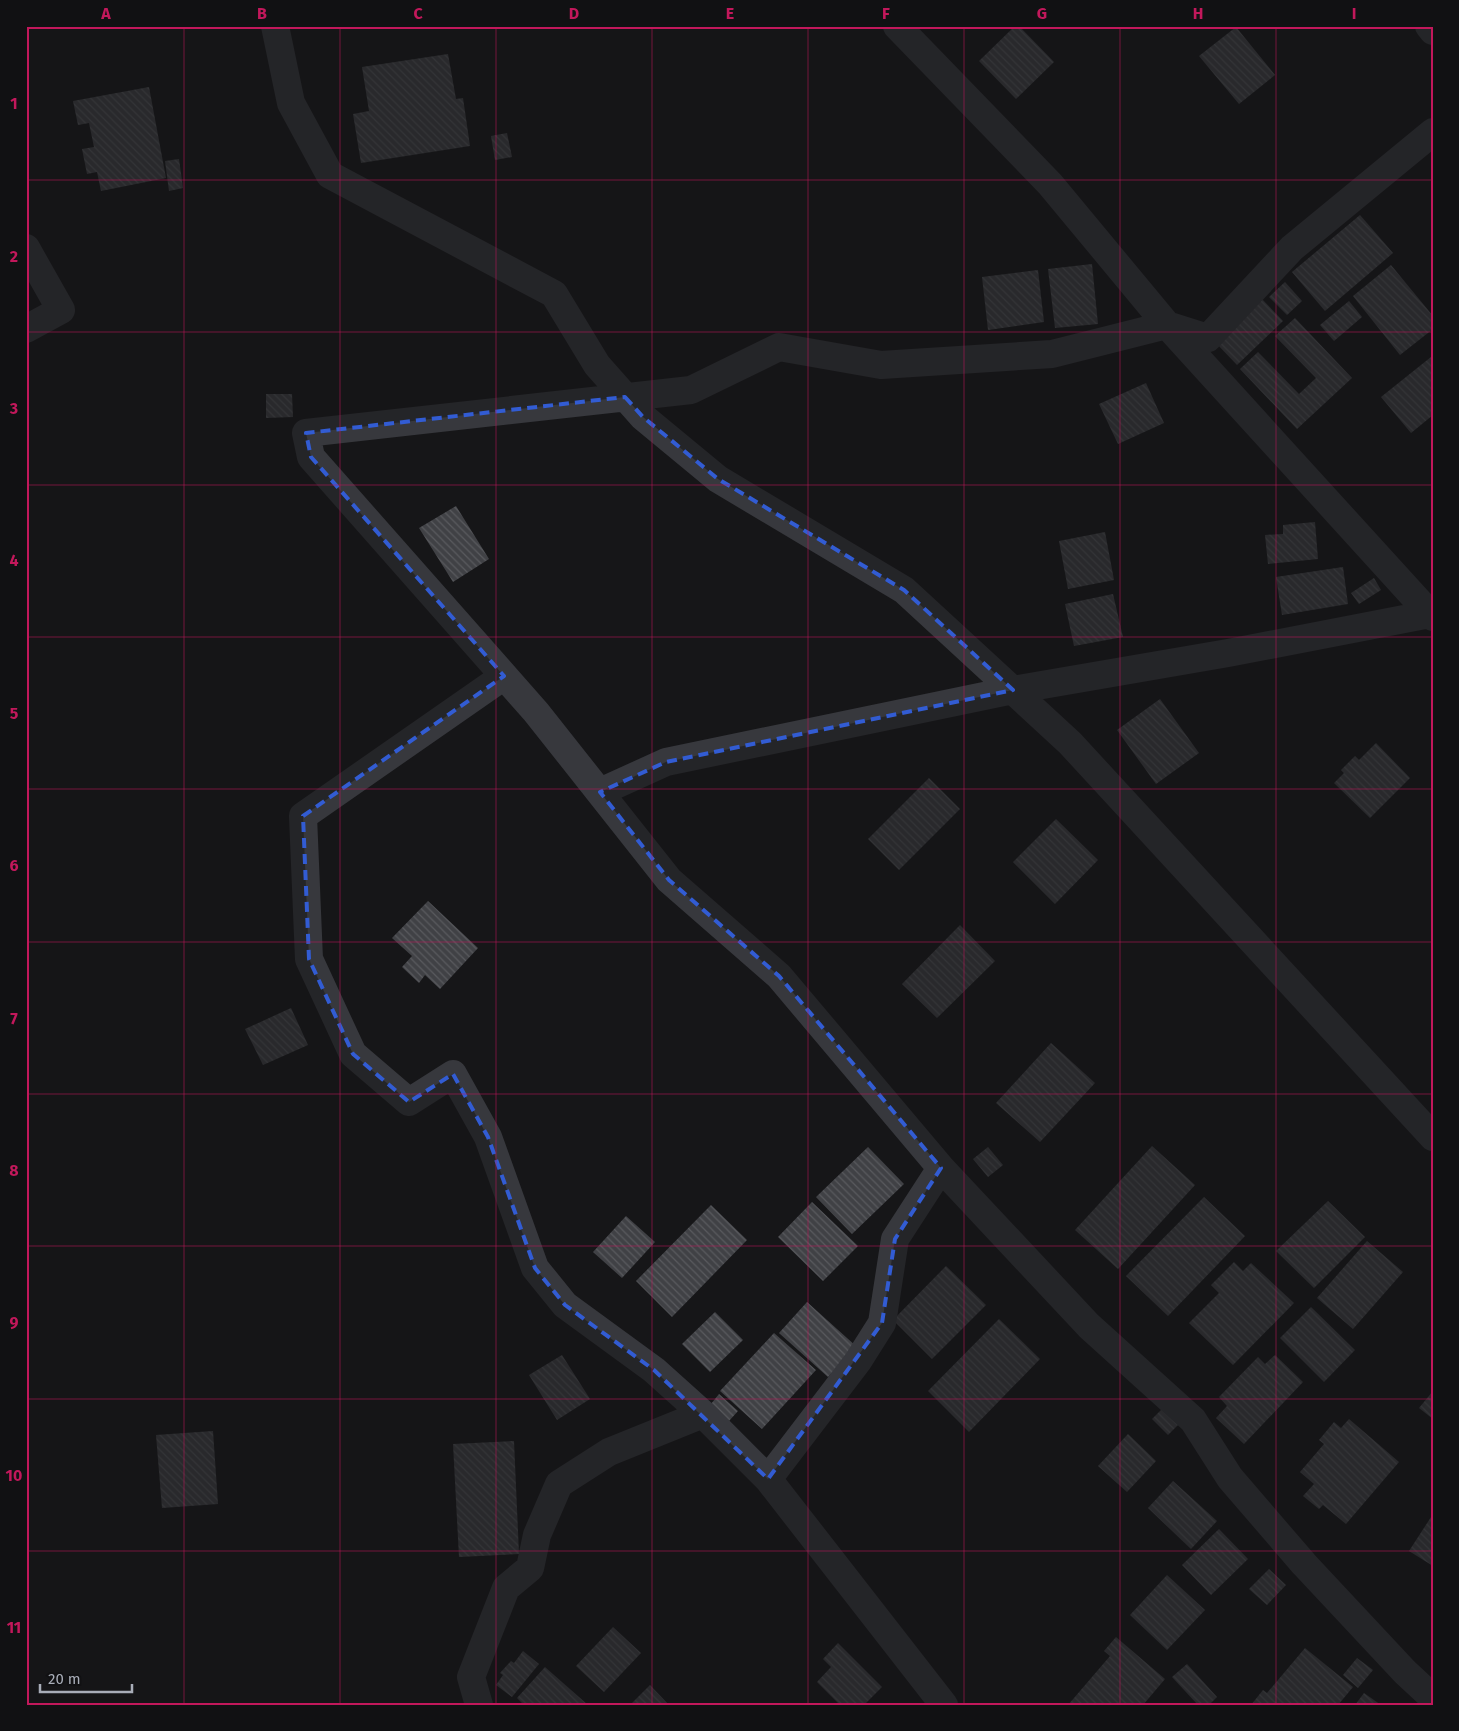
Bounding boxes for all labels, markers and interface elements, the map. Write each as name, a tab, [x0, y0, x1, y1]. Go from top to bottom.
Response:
text: A	[100, 4, 111, 23]
text: B	[257, 4, 267, 23]
text: C	[413, 4, 423, 23]
text: D	[569, 4, 579, 23]
text: E	[726, 4, 734, 23]
text: F	[882, 4, 890, 23]
text: G	[1037, 4, 1047, 23]
text: H	[1193, 4, 1203, 23]
text: I	[1352, 4, 1356, 23]
text: 1	[10, 94, 18, 113]
text: 2	[10, 247, 18, 266]
text: 3	[9, 399, 18, 418]
text: 4	[9, 551, 19, 570]
text: 5	[10, 704, 19, 723]
text: 6	[9, 856, 19, 875]
text: 7	[10, 1009, 18, 1028]
text: 8	[9, 1161, 19, 1180]
text: 9	[10, 1313, 19, 1332]
text: 10	[6, 1466, 22, 1485]
text: 11	[7, 1618, 21, 1637]
scale bar	[40, 1661, 132, 1693]
text: 20 m	[48, 1670, 81, 1688]

